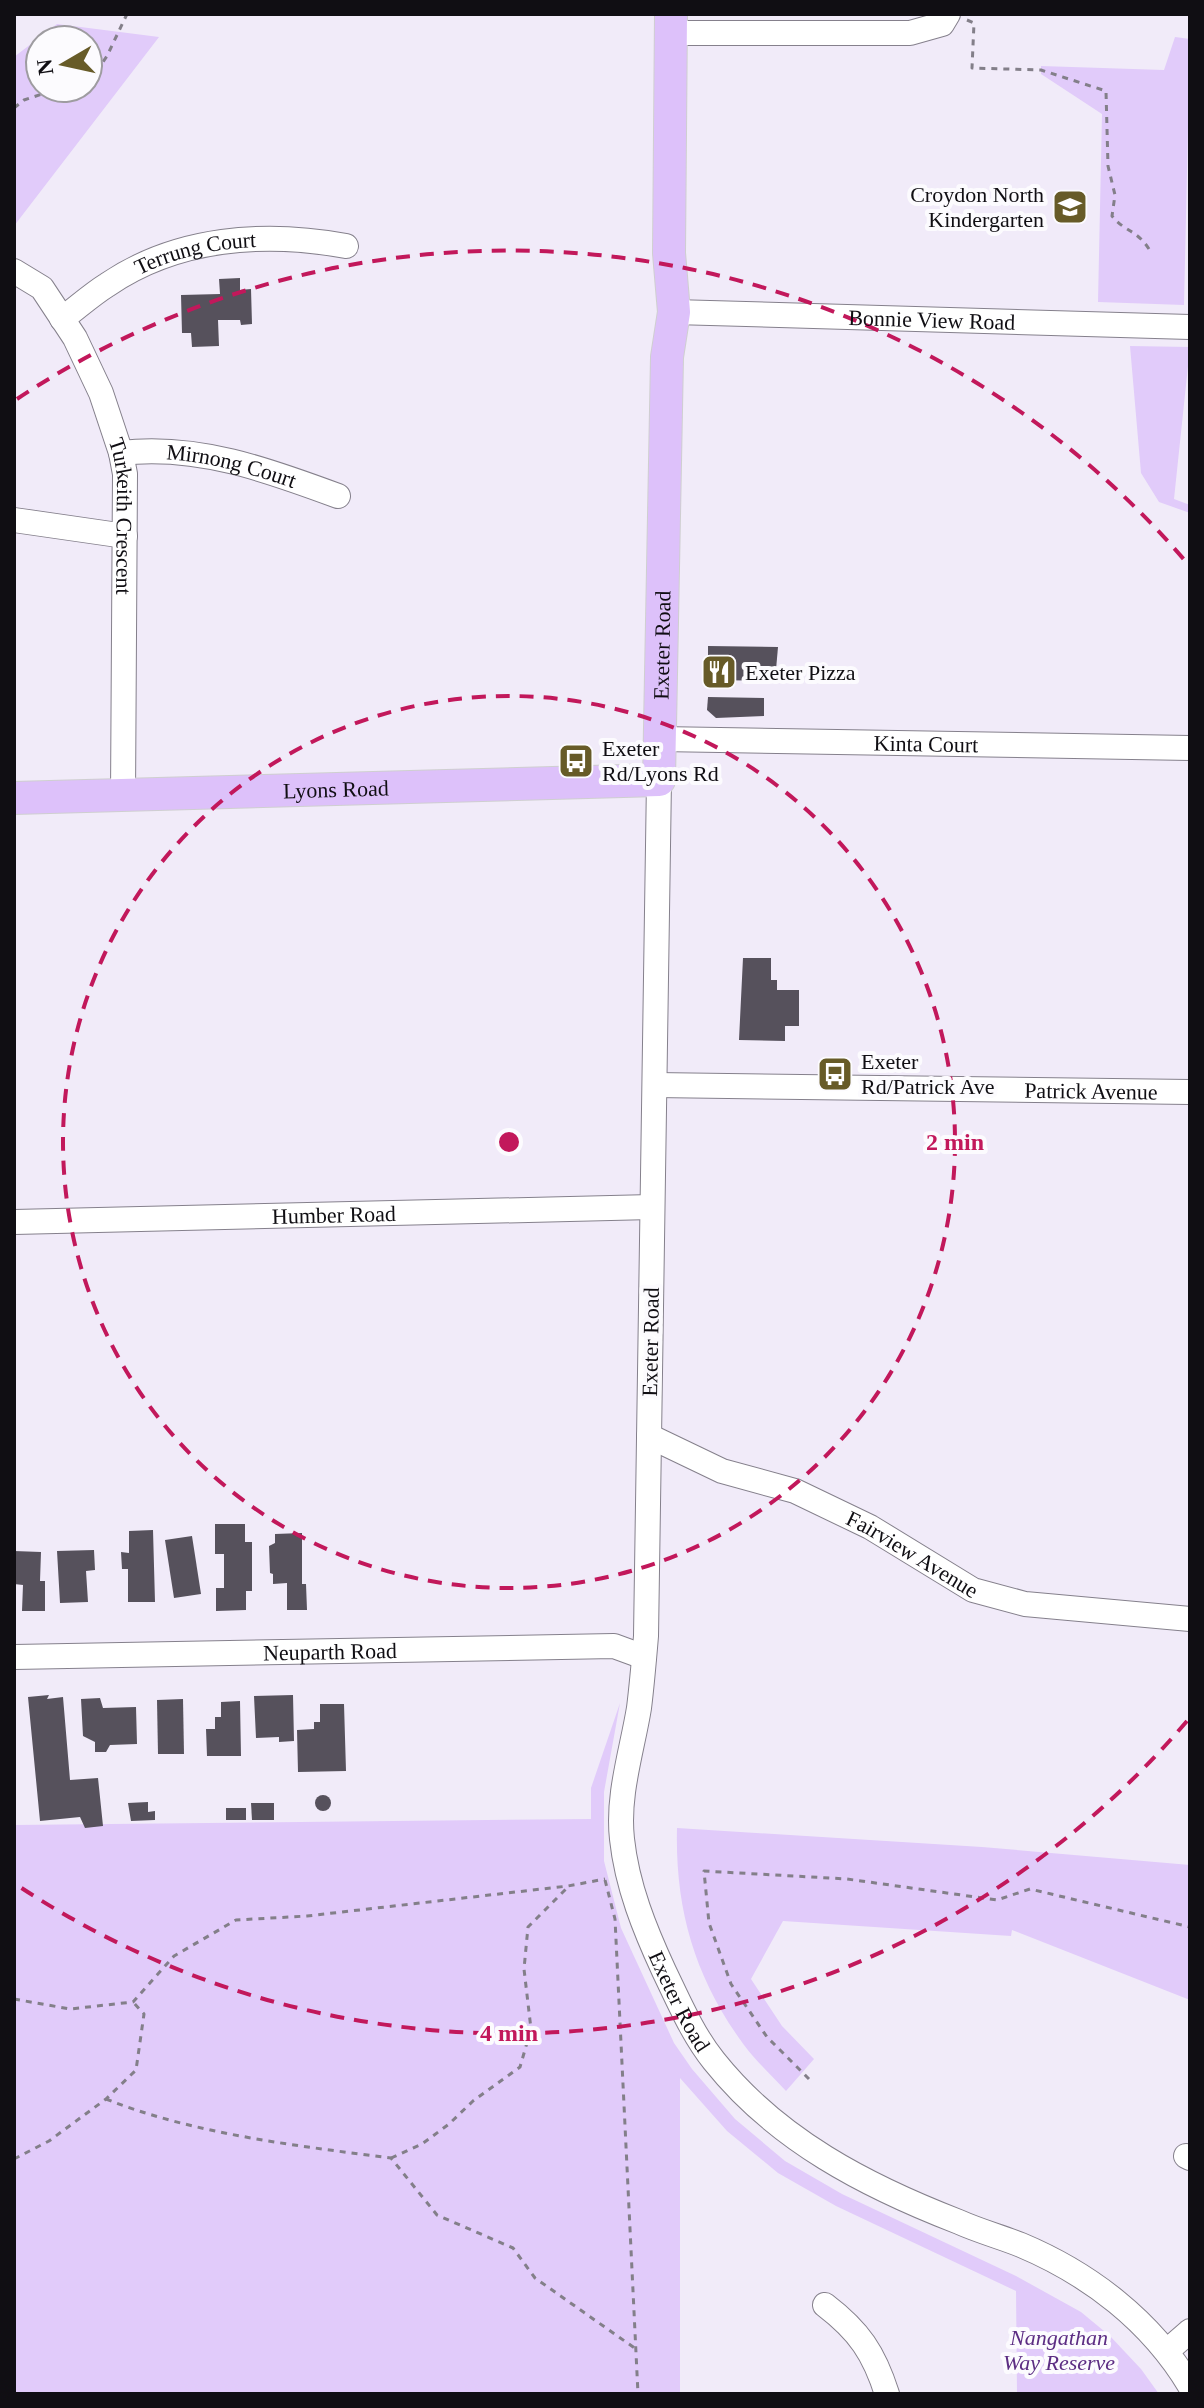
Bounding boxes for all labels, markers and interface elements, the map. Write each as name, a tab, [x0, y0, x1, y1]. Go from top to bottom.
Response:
north arrow	[24, 24, 104, 104]
text: N	[31, 57, 58, 77]
place label: Croydon North Kindergarten	[910, 182, 1044, 232]
school or university icon: Croydon North Kindergarten	[1051, 188, 1089, 226]
street label: Terrung Court	[130, 227, 257, 280]
street label: Bonnie View Road	[848, 305, 1016, 335]
street label: Turkeith Crescent	[104, 434, 138, 595]
street label: Mirnong Court	[166, 439, 300, 493]
street label: Exeter Road	[649, 590, 676, 700]
restaurant icon: Exeter Pizza	[700, 653, 738, 691]
place label: Exeter Pizza	[745, 660, 856, 685]
street label: Kinta Court	[873, 731, 978, 757]
place label: Exeter Rd/Lyons Rd	[602, 736, 719, 786]
bus stop icon: Exeter Rd/Lyons Rd	[557, 742, 595, 780]
street label: Lyons Road	[283, 776, 389, 803]
place label: Exeter Rd/Patrick Ave	[861, 1049, 994, 1099]
bus stop icon: Exeter Rd/Patrick Ave	[816, 1055, 854, 1093]
street label: Patrick Avenue	[1024, 1078, 1158, 1105]
centre of rings	[495, 1128, 523, 1156]
text: 2 min	[926, 1129, 984, 1155]
street label: Humber Road	[272, 1201, 396, 1229]
street label: Exeter Road	[637, 1287, 664, 1397]
street label: Fairview Avenue	[842, 1506, 983, 1603]
street label: Neuparth Road	[263, 1638, 397, 1665]
street label: Exeter Road	[644, 1947, 715, 2056]
text: 4 min	[480, 2020, 538, 2046]
park label: Nangathan Way Reserve	[1003, 2325, 1115, 2375]

